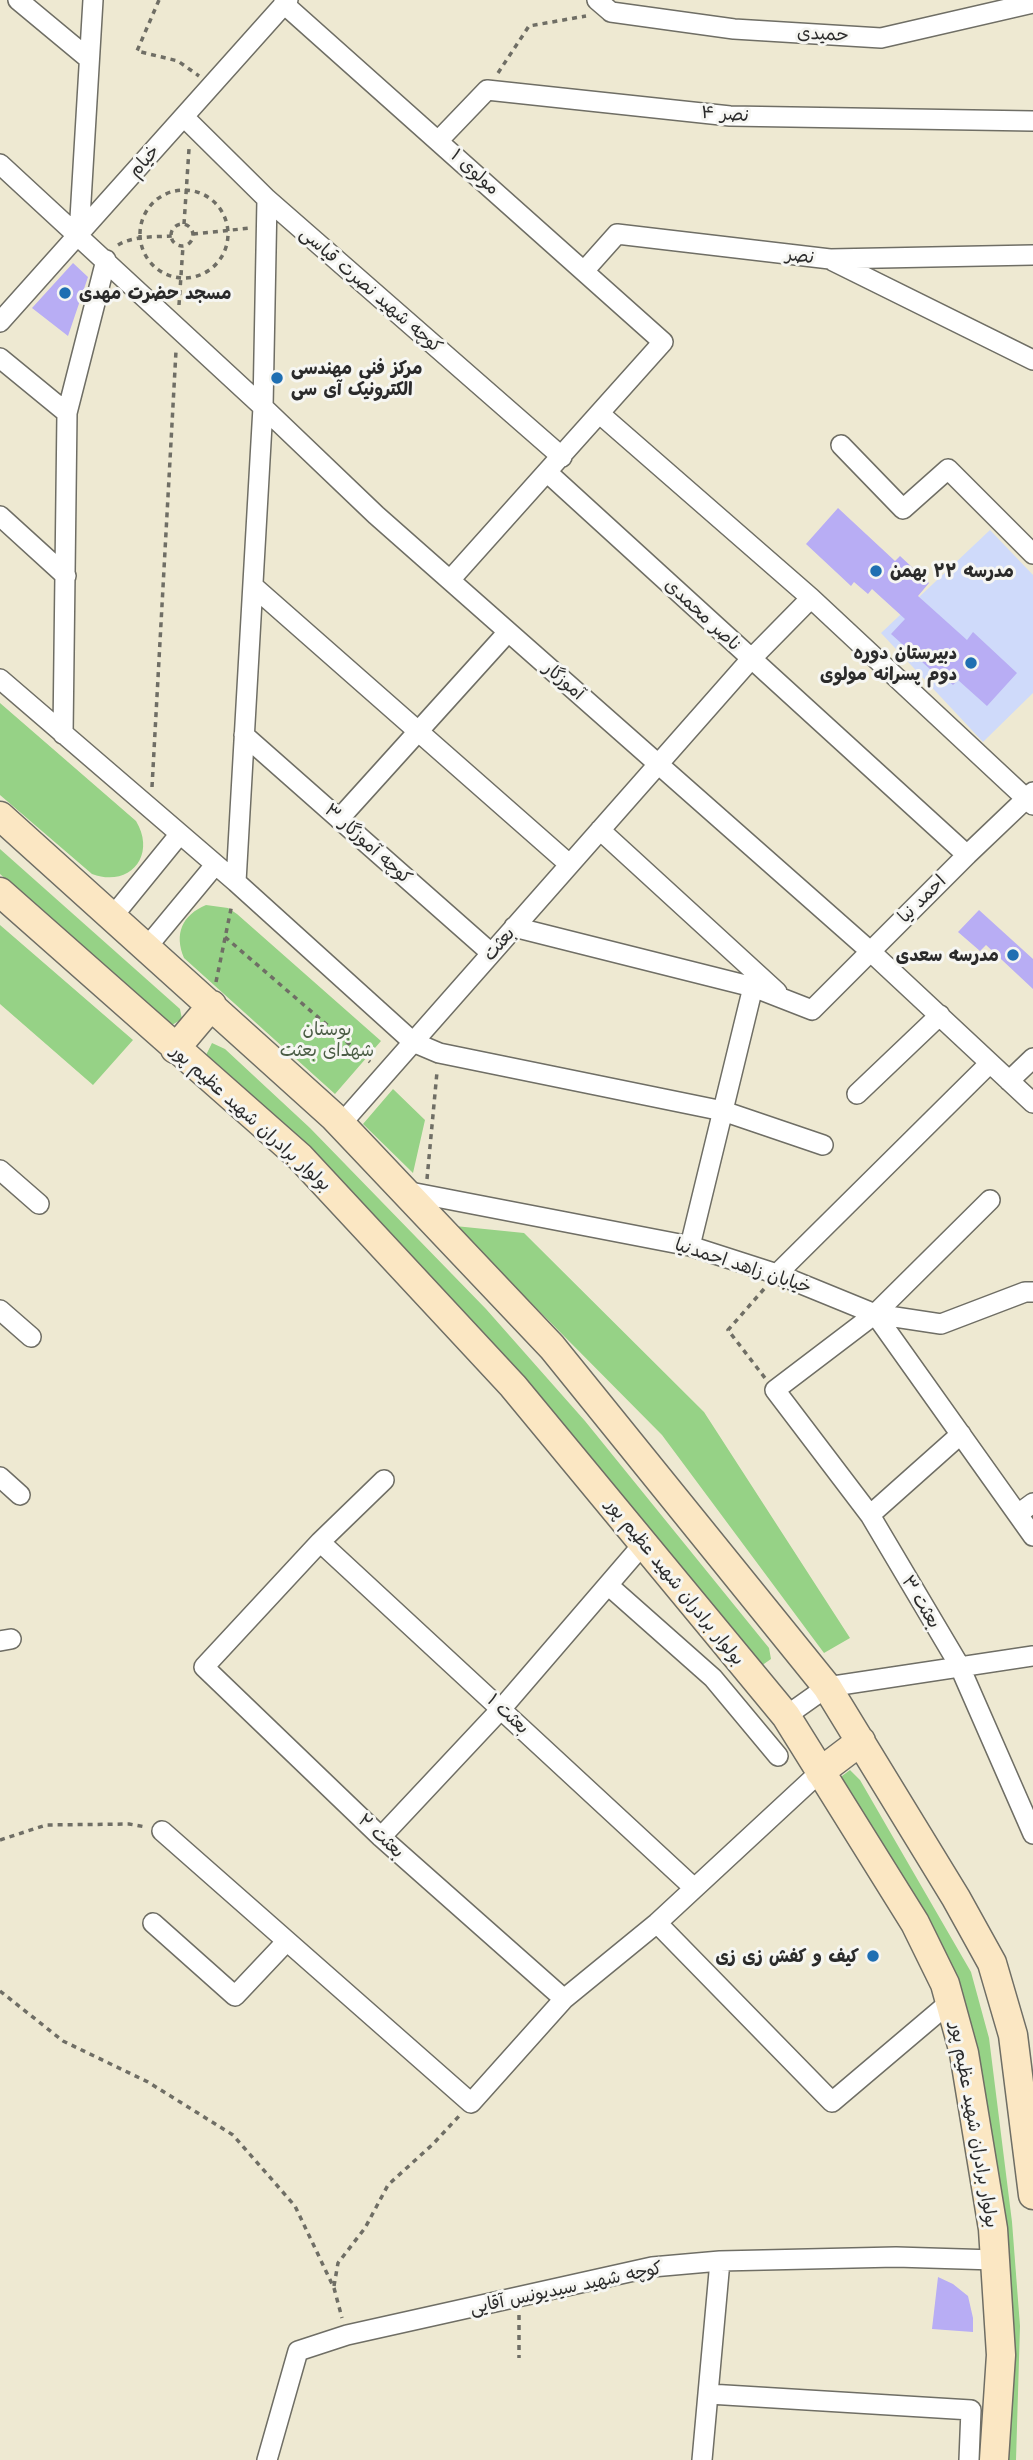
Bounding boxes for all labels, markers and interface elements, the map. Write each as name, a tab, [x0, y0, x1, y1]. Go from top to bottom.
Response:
street label: حمیدی	[797, 22, 849, 46]
street label: نصر ۴	[700, 102, 750, 126]
street label: خیام	[124, 141, 164, 181]
street label: مولوی ۱	[446, 145, 504, 199]
street label: کوچه شهید نصرت قیاسی	[295, 222, 447, 358]
street label: نصر	[784, 244, 816, 268]
place label: مسجد حضرت مهدی	[79, 282, 231, 304]
marker: مسجد حضرت مهدی	[57, 285, 73, 301]
place label: مرکز فنی مهندسی الکترونیک آی سی	[291, 357, 422, 400]
marker: مرکز فنی مهندسی الکترونیک آی سی	[269, 370, 285, 386]
place label: مدرسه ۲۲ بهمن	[890, 560, 1014, 582]
marker: مدرسه ۲۲ بهمن	[868, 563, 884, 579]
street label: ناصر محمدی	[660, 574, 746, 656]
place label: دبیرستان دوره دوم پسرانه مولوی	[820, 642, 957, 684]
marker: دبیرستان دوره دوم پسرانه مولوی	[963, 655, 979, 671]
street label: آموزگار	[539, 657, 589, 705]
street label: کوچه آموزگار ۳	[320, 799, 416, 889]
street label: احمد نیا	[893, 870, 951, 928]
street label: بعثت	[479, 923, 519, 965]
place label: مدرسه سعدی	[896, 944, 999, 966]
marker: مدرسه سعدی	[1005, 947, 1021, 963]
park label: بوستان شهدای بعثت	[280, 1018, 374, 1060]
street label: بولوار برادران شهید عظیم‌ پور	[166, 1040, 336, 1196]
street label: خیابان زاهد احمدنیا	[672, 1234, 814, 1298]
street label: بولوار برادران شهید عظیم‌ پور	[601, 1494, 749, 1670]
street label: بعثت ۳	[897, 1572, 945, 1632]
street label: بعثت ۱	[483, 1689, 533, 1739]
street label: بعثت ۲	[353, 1809, 409, 1863]
place label: کیف و کفش زی زی	[715, 1945, 859, 1967]
marker: کیف و کفش زی زی	[865, 1948, 881, 1964]
street label: بولوار برادران شهید عظیم‌ پور	[945, 2021, 1003, 2229]
street label: کوچه شهید سیدیونس آقایی	[468, 2257, 664, 2319]

